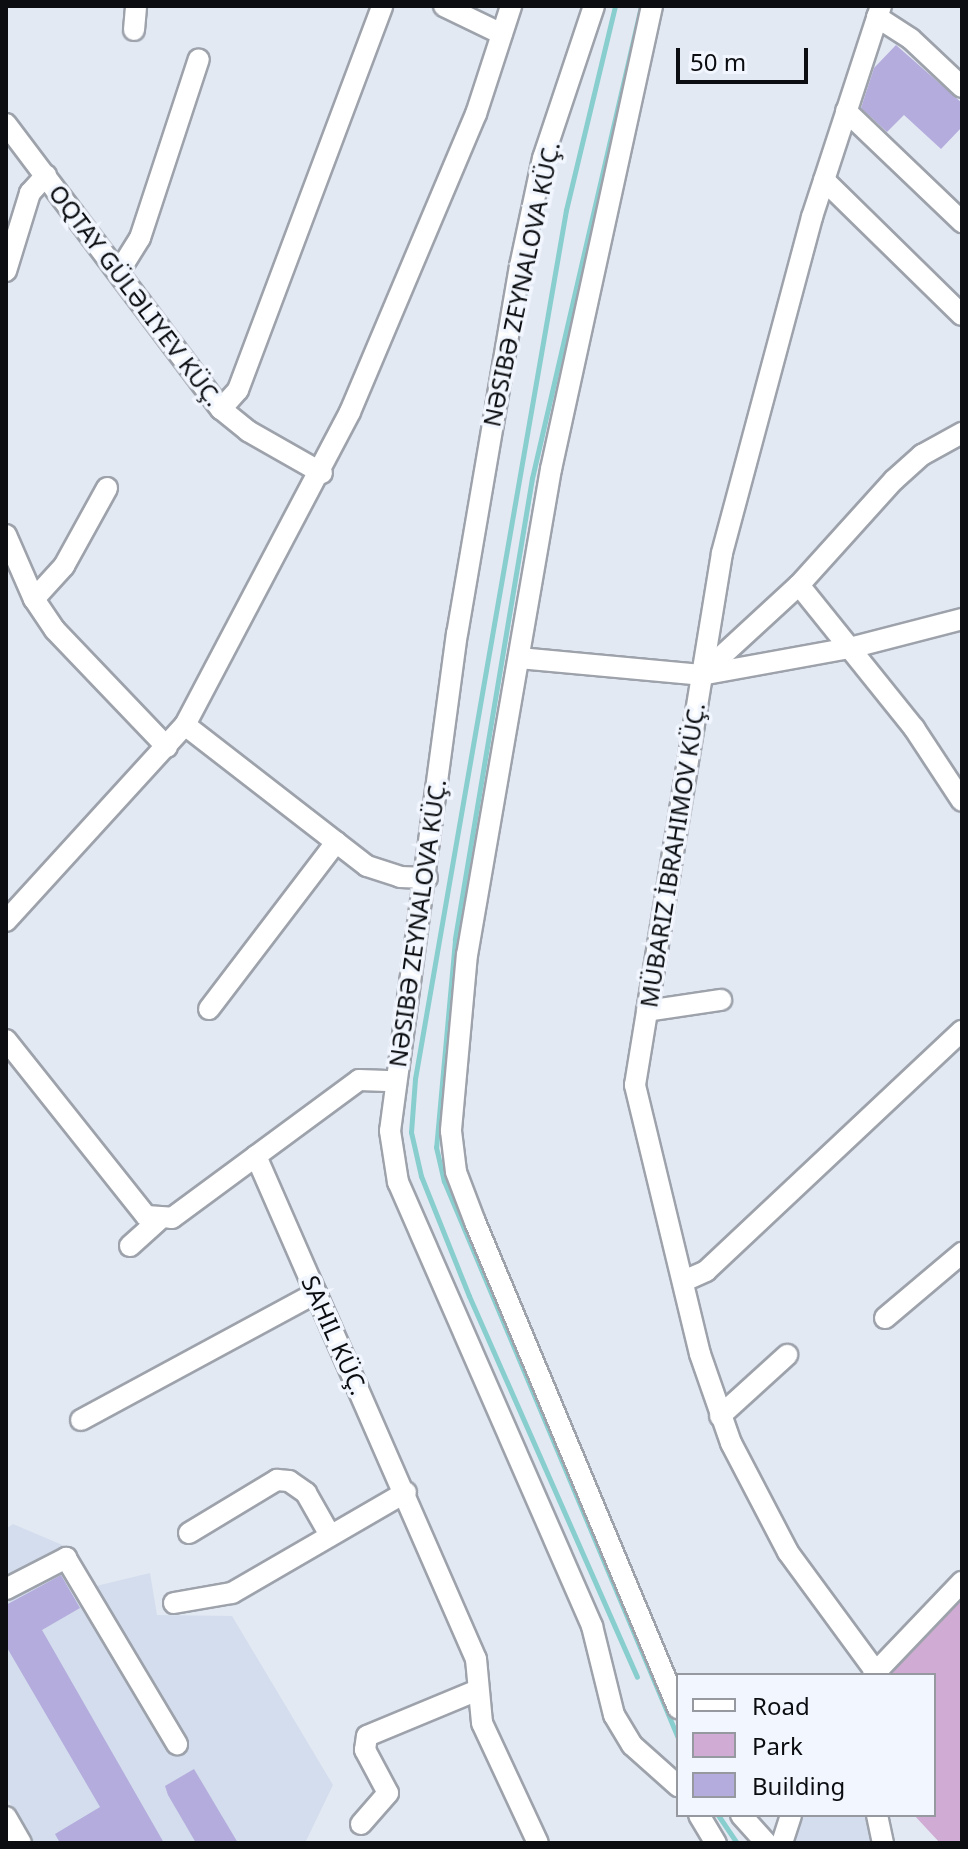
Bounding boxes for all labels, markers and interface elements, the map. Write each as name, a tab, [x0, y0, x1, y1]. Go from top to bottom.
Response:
scale bar	[680, 32, 812, 82]
text: 50 m	[690, 45, 746, 78]
street label: NƏSIBƏ ZEYNALOVA KÜÇ.	[477, 139, 565, 429]
street label: OQTAY GÜLƏLIYEV KÜÇ.	[43, 179, 229, 411]
street label: MÜBARIZ İBRAHIMOV KÜÇ.	[634, 701, 710, 1009]
street label: NƏSIBƏ ZEYNALOVA KÜÇ.	[383, 777, 451, 1069]
street label: SAHIL KÜÇ.	[296, 1271, 374, 1399]
legend	[676, 1673, 936, 1817]
text: Road	[752, 1689, 810, 1722]
text: Park	[752, 1729, 803, 1762]
text: Building	[752, 1769, 845, 1802]

